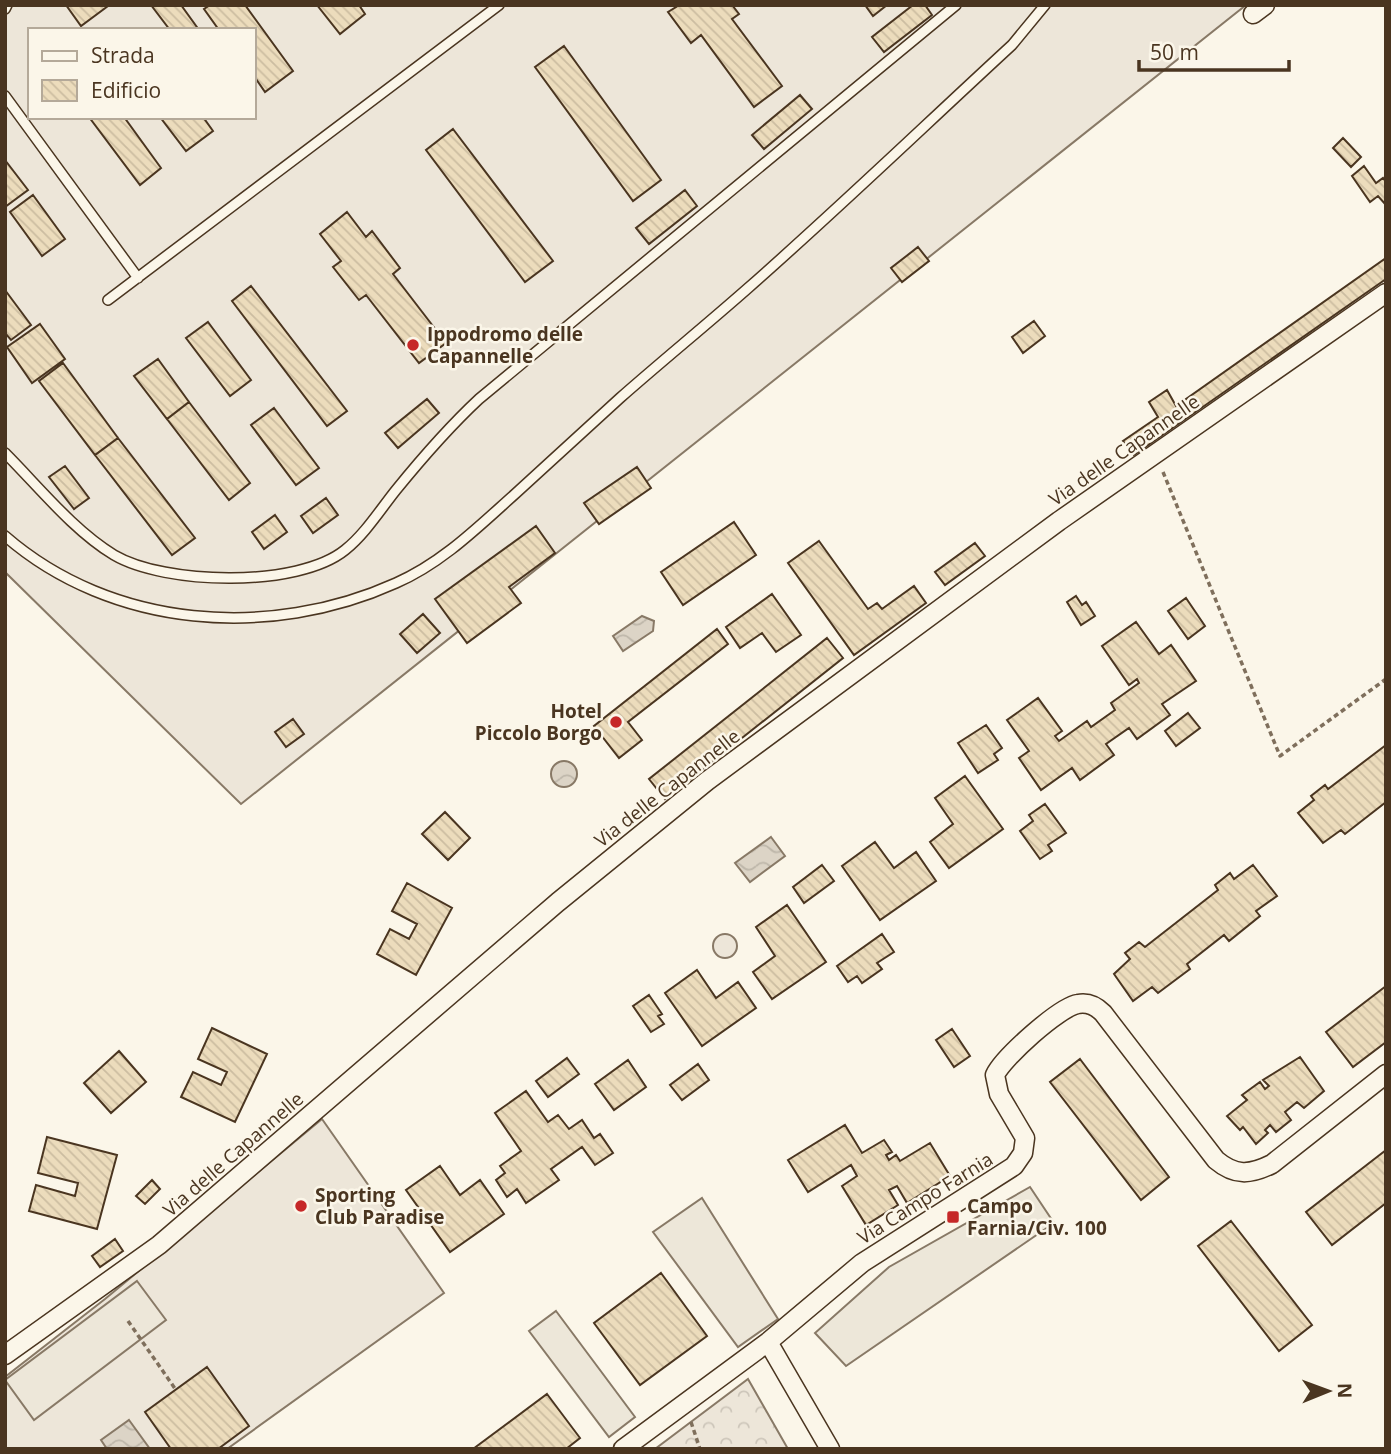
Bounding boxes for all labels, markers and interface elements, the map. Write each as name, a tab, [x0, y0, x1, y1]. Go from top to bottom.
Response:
legend	[28, 28, 256, 119]
scale bar	[1139, 28, 1290, 72]
text: 50 m	[1150, 38, 1199, 66]
text: Strada	[91, 41, 155, 69]
text: Edificio	[91, 76, 161, 104]
place label: Ippodromo delle Capannelle	[427, 321, 583, 369]
marker: Ippodromo delle Capannelle	[405, 337, 421, 353]
street label: Via delle Capannelle	[1044, 388, 1204, 512]
place label: Hotel Piccolo Borgo	[475, 698, 602, 746]
marker: Hotel Piccolo Borgo	[608, 714, 624, 730]
street label: Via delle Capannelle	[589, 723, 745, 853]
street label: Via delle Capannelle	[157, 1086, 309, 1222]
street label: Via Campo Farnia	[852, 1146, 998, 1250]
place label: Sporting Club Paradise	[315, 1182, 444, 1230]
place label: Campo Farnia/Civ. 100	[967, 1193, 1107, 1241]
marker: Sporting Club Paradise	[293, 1198, 309, 1214]
marker: Campo Farnia/Civ. 100	[945, 1209, 961, 1225]
north arrow	[1293, 1356, 1363, 1426]
text: N	[1332, 1383, 1358, 1399]

